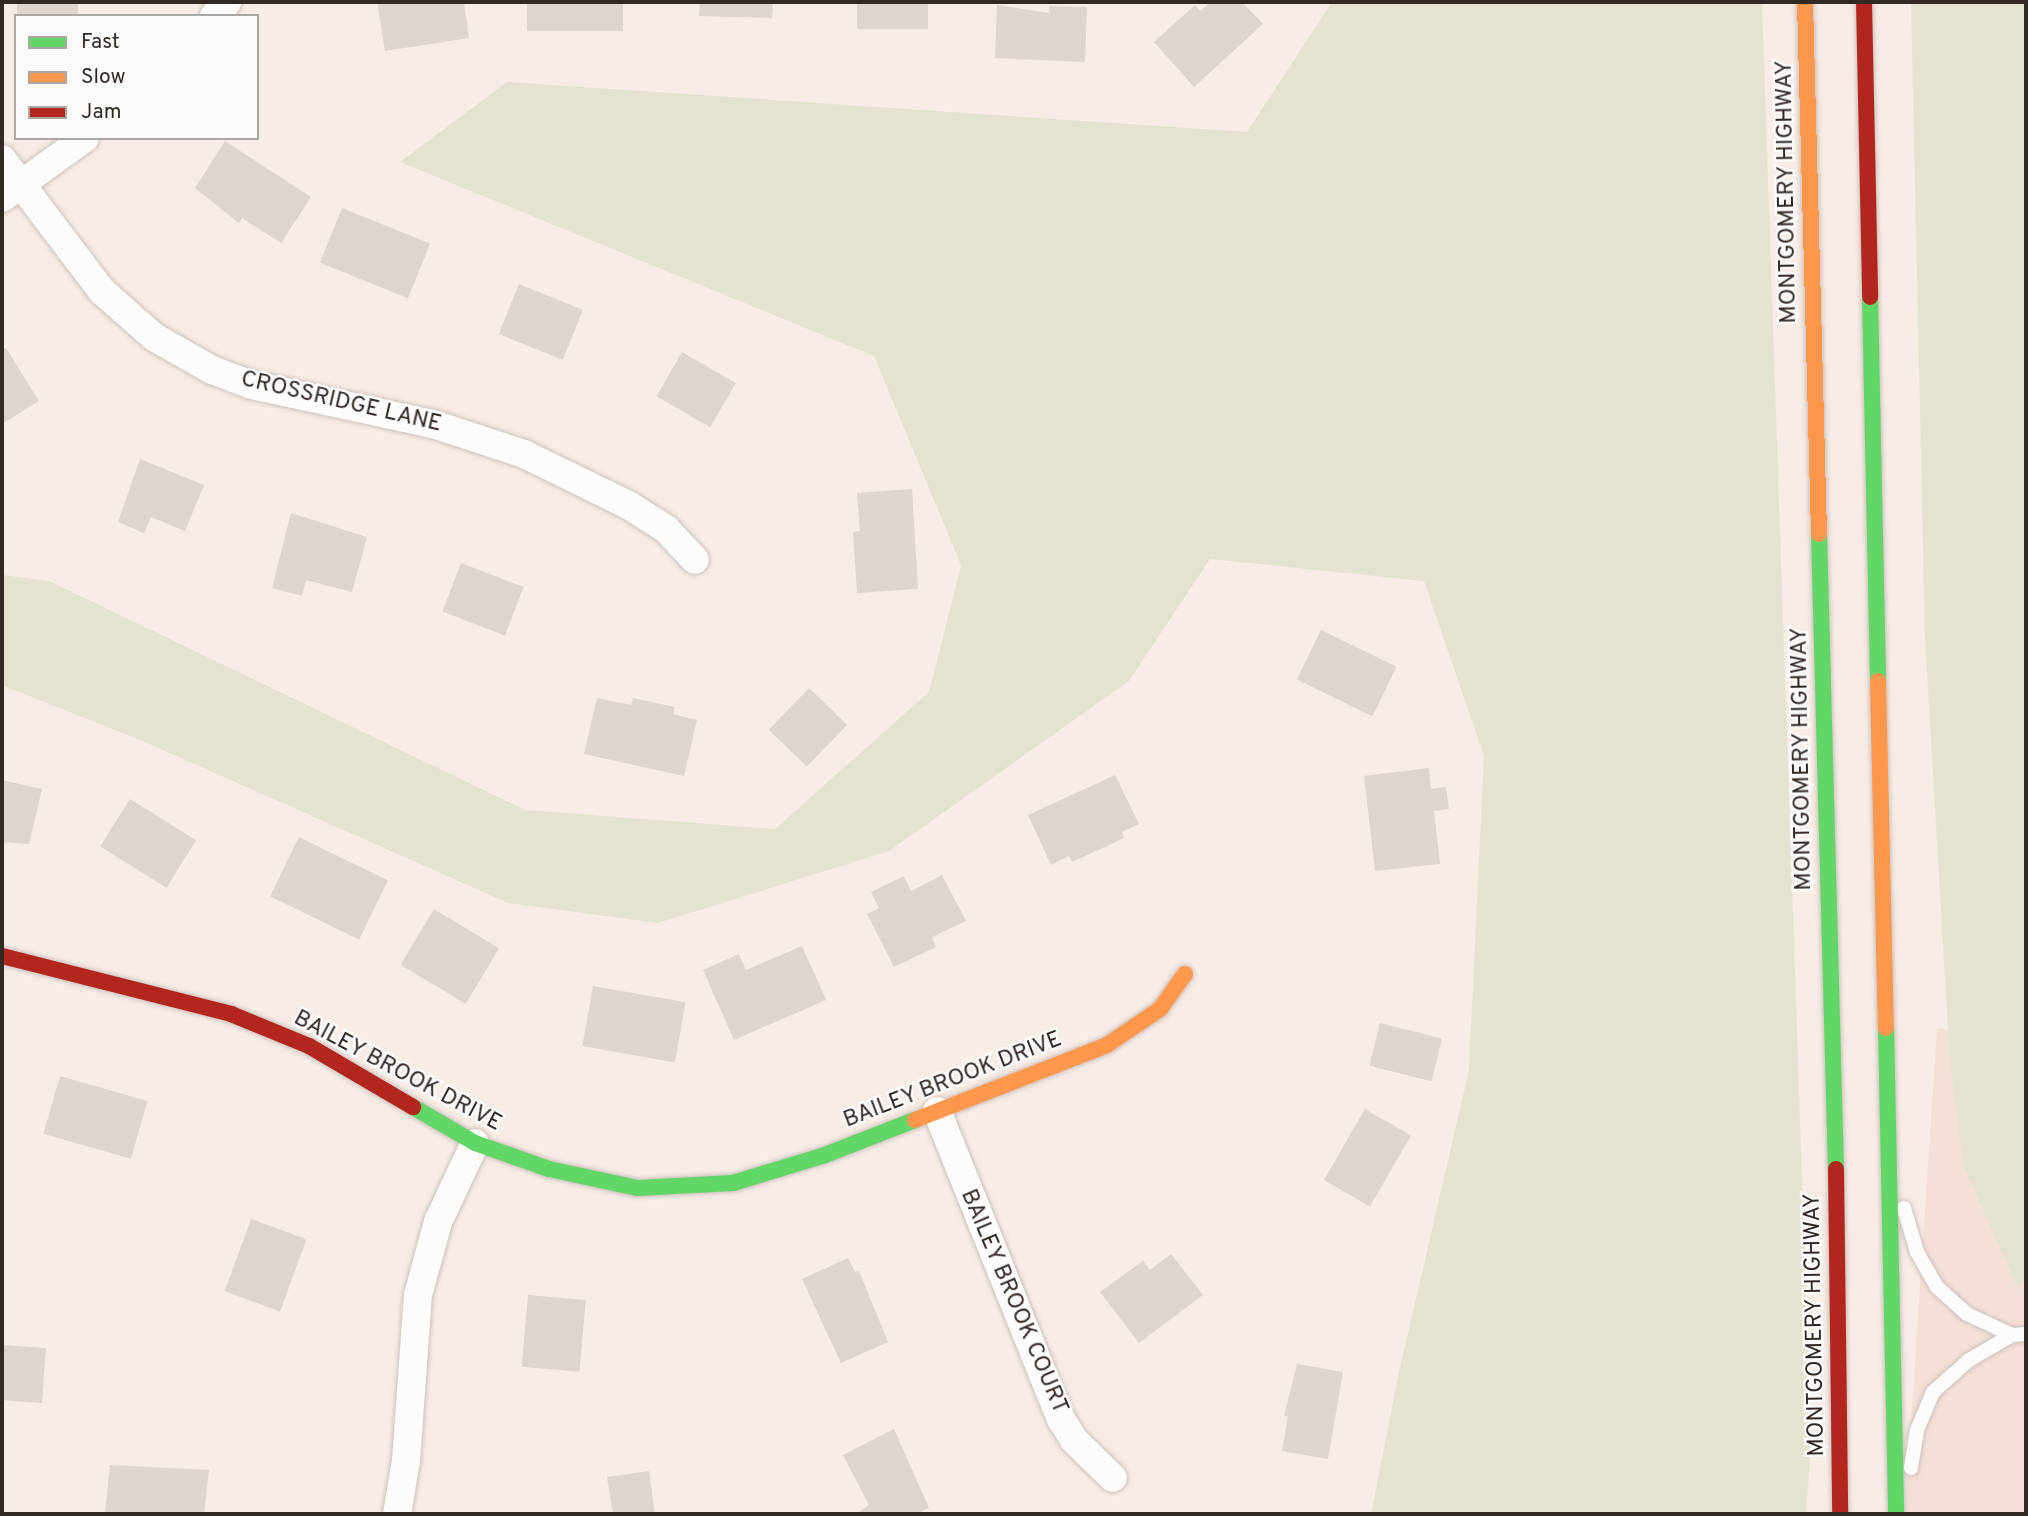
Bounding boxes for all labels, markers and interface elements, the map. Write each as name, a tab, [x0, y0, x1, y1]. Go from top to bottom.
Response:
legend	[14, 14, 259, 140]
text: Fast	[81, 29, 120, 56]
street label: MONTGOMERY HIGHWAY	[1772, 60, 1804, 324]
text: Slow	[81, 64, 126, 91]
text: Jam	[81, 99, 122, 126]
street label: CROSSRIDGE LANE	[238, 366, 444, 440]
street label: MONTGOMERY HIGHWAY	[1787, 627, 1819, 891]
street label: BAILEY BROOK DRIVE	[288, 1005, 506, 1139]
street label: BAILEY BROOK DRIVE	[840, 1026, 1066, 1136]
street label: BAILEY BROOK COURT	[953, 1185, 1073, 1419]
street label: MONTGOMERY HIGHWAY	[1800, 1193, 1832, 1457]

